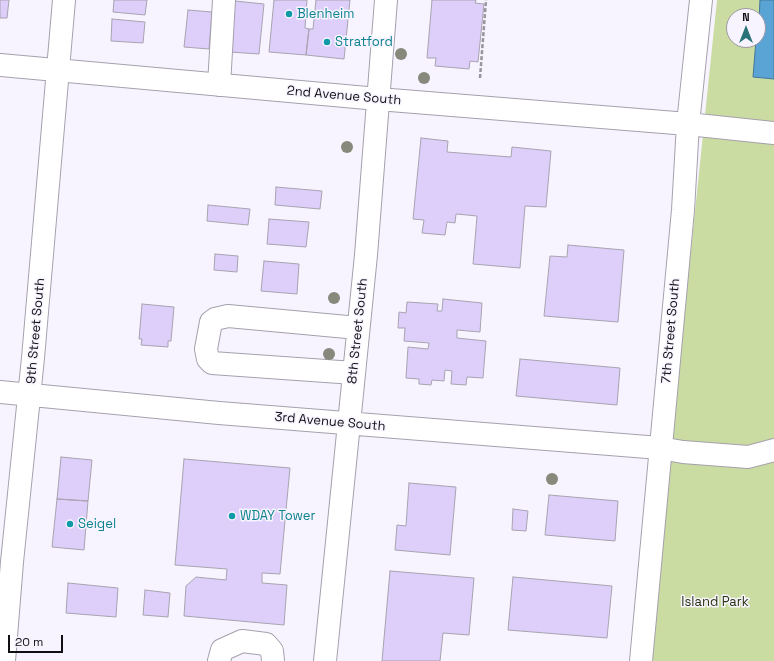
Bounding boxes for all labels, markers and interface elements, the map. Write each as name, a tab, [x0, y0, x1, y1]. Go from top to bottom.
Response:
place label: Blenheim	[297, 6, 354, 22]
north arrow	[726, 8, 766, 48]
marker: Blenheim	[284, 9, 294, 19]
text: N	[742, 10, 750, 24]
place label: Stratford	[335, 34, 393, 50]
marker: Stratford	[322, 37, 332, 47]
street label: 2nd Avenue South	[286, 83, 402, 109]
street label: 9th Street South	[24, 277, 48, 385]
street label: 8th Street South	[345, 277, 371, 385]
street label: 7th Street South	[659, 278, 683, 384]
street label: 3rd Avenue South	[274, 409, 386, 435]
place label: WDAY Tower	[240, 508, 315, 524]
marker: WDAY Tower	[227, 511, 237, 521]
place label: Seigel	[78, 516, 116, 532]
marker: Seigel	[65, 519, 75, 529]
park label: Island Park	[681, 594, 749, 610]
scale bar	[10, 627, 65, 653]
text: 20 m	[15, 634, 43, 650]

